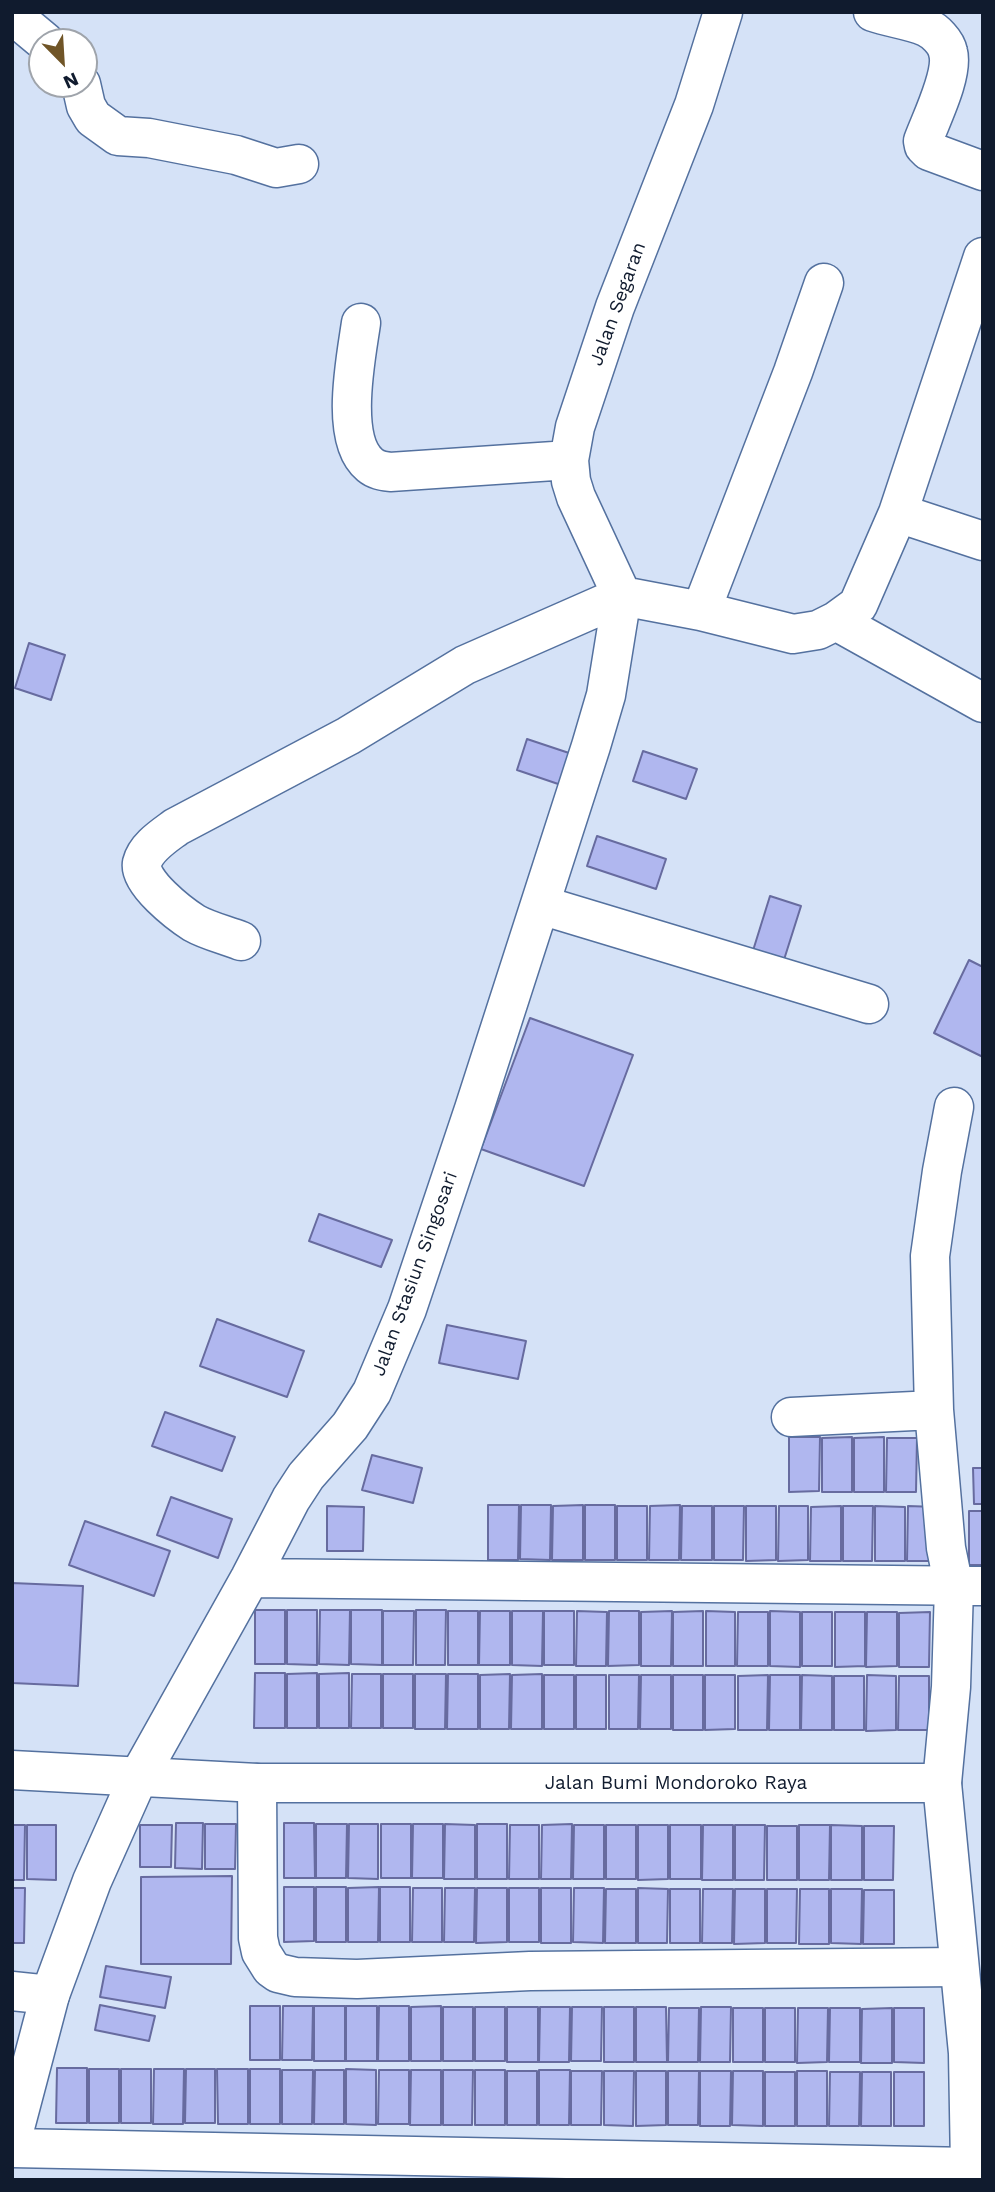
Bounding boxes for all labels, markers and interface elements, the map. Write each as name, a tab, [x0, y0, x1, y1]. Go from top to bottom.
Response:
north arrow	[28, 28, 98, 98]
text: N	[60, 67, 82, 94]
street label: Jalan Segaran	[585, 239, 651, 369]
street label: Jalan Stasiun Singosari	[367, 1169, 463, 1379]
street label: Jalan Bumi Mondoroko Raya	[545, 1772, 807, 1794]

